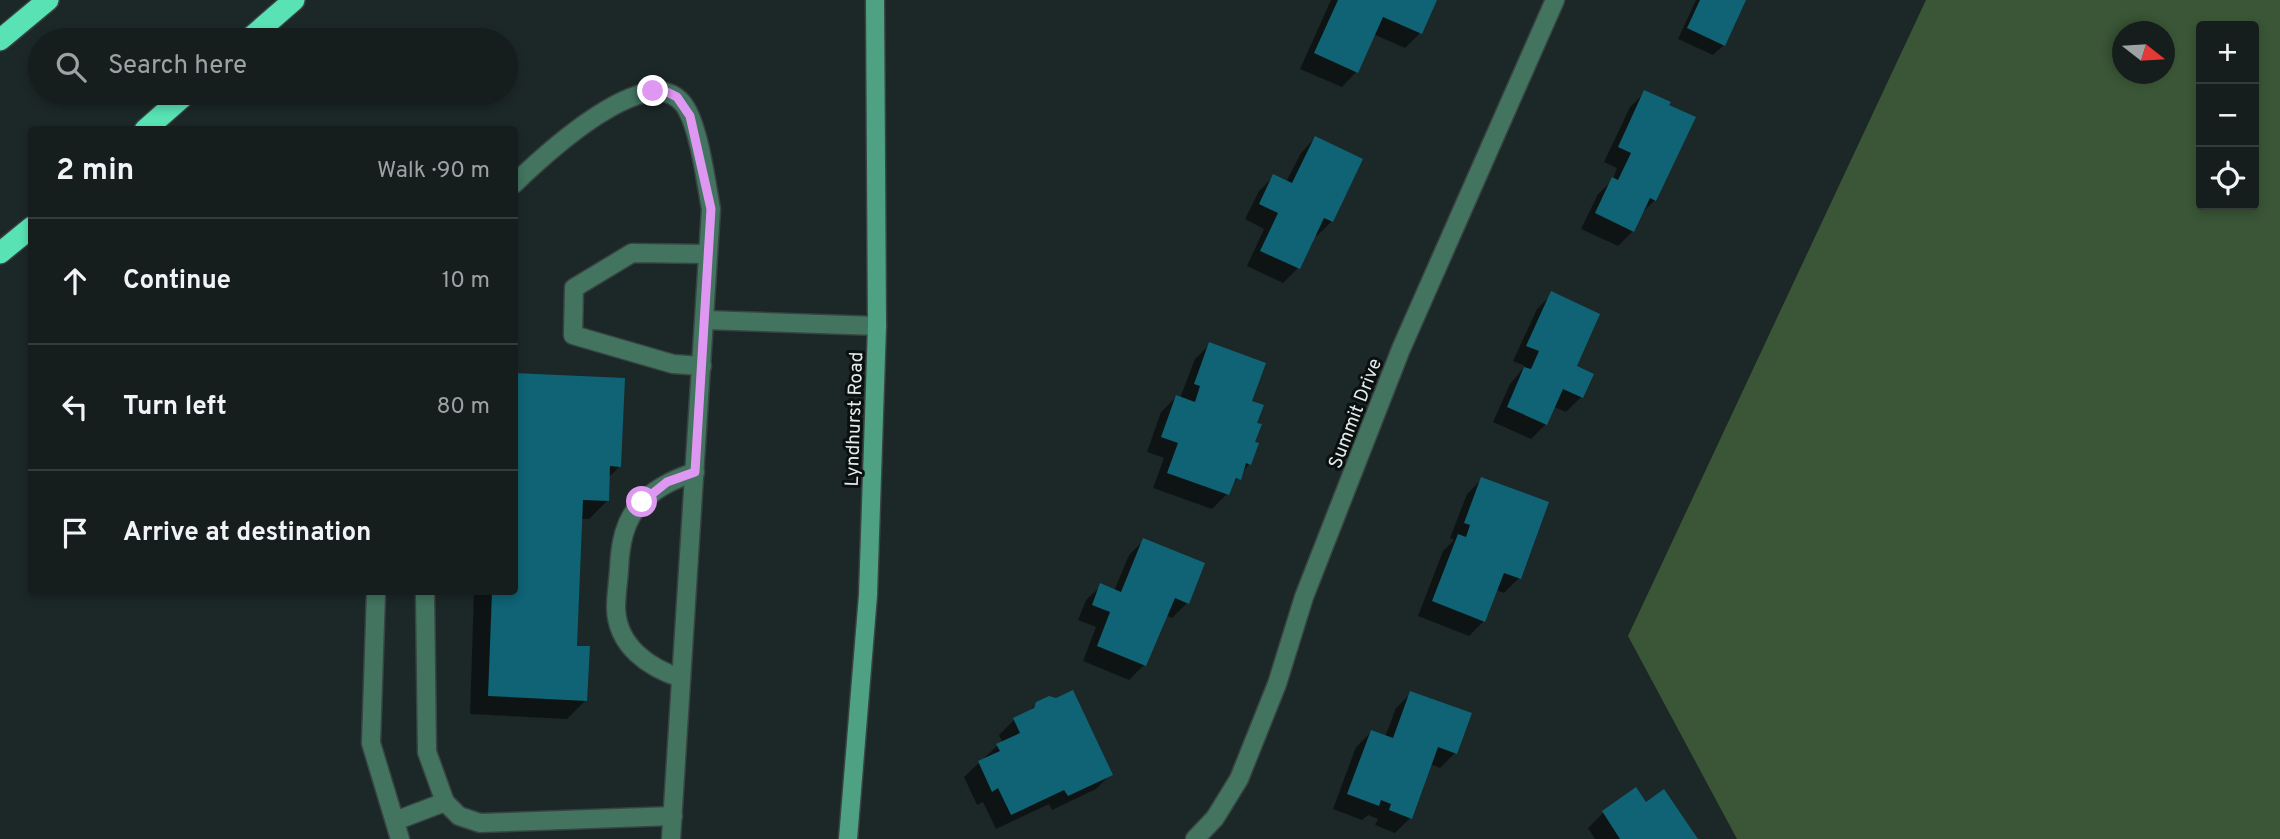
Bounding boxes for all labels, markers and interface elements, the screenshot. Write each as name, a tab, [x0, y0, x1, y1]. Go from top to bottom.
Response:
north arrow	[2112, 21, 2175, 84]
map controls	[2196, 21, 2259, 210]
button: +	[2196, 21, 2259, 84]
search box	[28, 28, 518, 105]
icon: search	[52, 48, 90, 86]
text: Search here	[108, 50, 247, 83]
route end	[637, 75, 668, 106]
button: −	[2196, 84, 2259, 147]
button: locate	[2196, 147, 2259, 210]
text: 2 min	[56, 153, 134, 190]
text: Walk · 90 m	[377, 157, 490, 186]
icon: ahead	[56, 262, 94, 300]
text: Continue	[123, 265, 231, 298]
text: 10 m	[442, 267, 490, 296]
street label: Lyndhurst Road	[841, 351, 869, 487]
street label: Summit Drive	[1324, 355, 1388, 472]
icon: left	[56, 388, 94, 426]
text: Turn left	[123, 391, 227, 424]
text: 80 m	[437, 393, 490, 422]
route start	[626, 486, 657, 517]
icon: arrive	[56, 514, 94, 552]
text: Arrive at destination	[123, 517, 371, 550]

